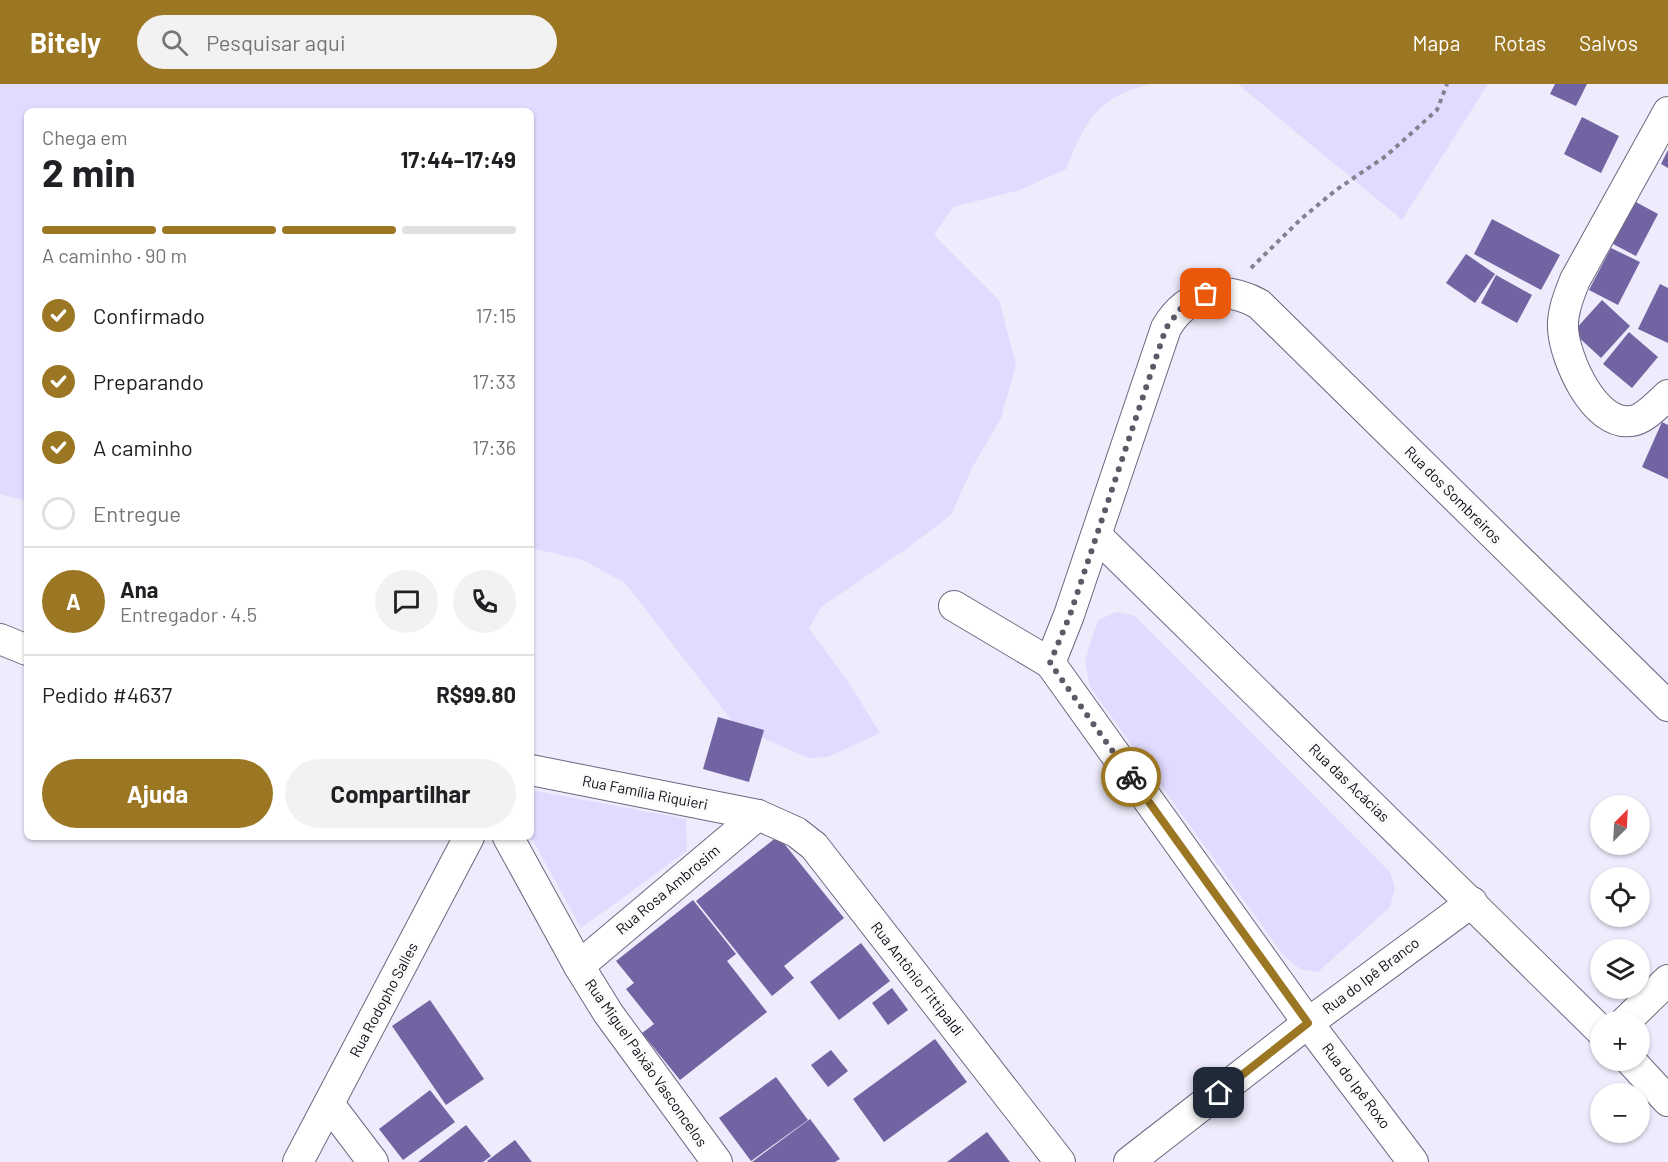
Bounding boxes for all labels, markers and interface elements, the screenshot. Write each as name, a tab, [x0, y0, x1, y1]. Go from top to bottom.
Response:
search box	[137, 15, 557, 69]
text: Bitely	[30, 25, 101, 59]
icon: search	[158, 26, 191, 59]
text: Pesquisar aqui	[206, 29, 346, 55]
text: Mapa	[1412, 30, 1460, 55]
text: Rotas	[1493, 30, 1546, 55]
text: Salvos	[1579, 30, 1638, 55]
text: Chega em	[42, 125, 128, 149]
text: 17:44–17:49	[400, 146, 516, 172]
text: 2 min	[42, 148, 135, 195]
text: A caminho · 90 m	[42, 243, 187, 267]
pin	[1180, 268, 1231, 319]
icon: bag	[1189, 277, 1222, 310]
icon: check	[42, 299, 75, 332]
text: Confirmado	[93, 302, 205, 328]
text: 17:15	[475, 303, 516, 327]
icon: check	[42, 365, 75, 398]
text: Preparando	[93, 368, 204, 394]
text: 17:33	[472, 369, 516, 393]
icon: check	[42, 431, 75, 464]
text: A caminho	[93, 434, 193, 460]
text: 17:36	[472, 435, 516, 459]
street label: Rua dos Sombreiros	[1401, 442, 1506, 547]
text: Entregue	[93, 500, 181, 526]
button: chat	[375, 570, 438, 633]
button: phone	[453, 570, 516, 633]
text: Ana	[120, 576, 158, 602]
text: A	[66, 588, 81, 614]
text: Entregador · 4.5	[120, 602, 257, 626]
text: Pedido #4637	[42, 681, 172, 707]
text: R$99.80	[436, 681, 516, 707]
street label: Rua das Acácias	[1306, 739, 1394, 825]
courier	[1101, 747, 1161, 807]
button: Ajuda	[42, 759, 273, 828]
button: Compartilhar	[285, 759, 516, 828]
icon: bike	[1115, 761, 1148, 794]
street label: Rua Família Riquieri	[581, 771, 710, 813]
north arrow	[1590, 795, 1650, 855]
map controls	[1590, 795, 1650, 1143]
street label: Rua Rosa Ambrosim	[612, 841, 723, 938]
button: locate	[1590, 867, 1650, 927]
street label: Rua Antônio Fittipaldi	[868, 918, 968, 1039]
street label: Rua do Ipê Branco	[1318, 933, 1422, 1018]
street label: Rua Rodopho Salles	[345, 939, 421, 1060]
button: layers	[1590, 939, 1650, 999]
street label: Rua Miguel Paixão Vasconcelos	[582, 975, 712, 1150]
button: +	[1590, 1011, 1650, 1071]
street label: Rua do Ipê Roxo	[1319, 1039, 1395, 1132]
pin	[1193, 1067, 1244, 1118]
icon: home	[1202, 1076, 1235, 1109]
button: −	[1590, 1083, 1650, 1143]

